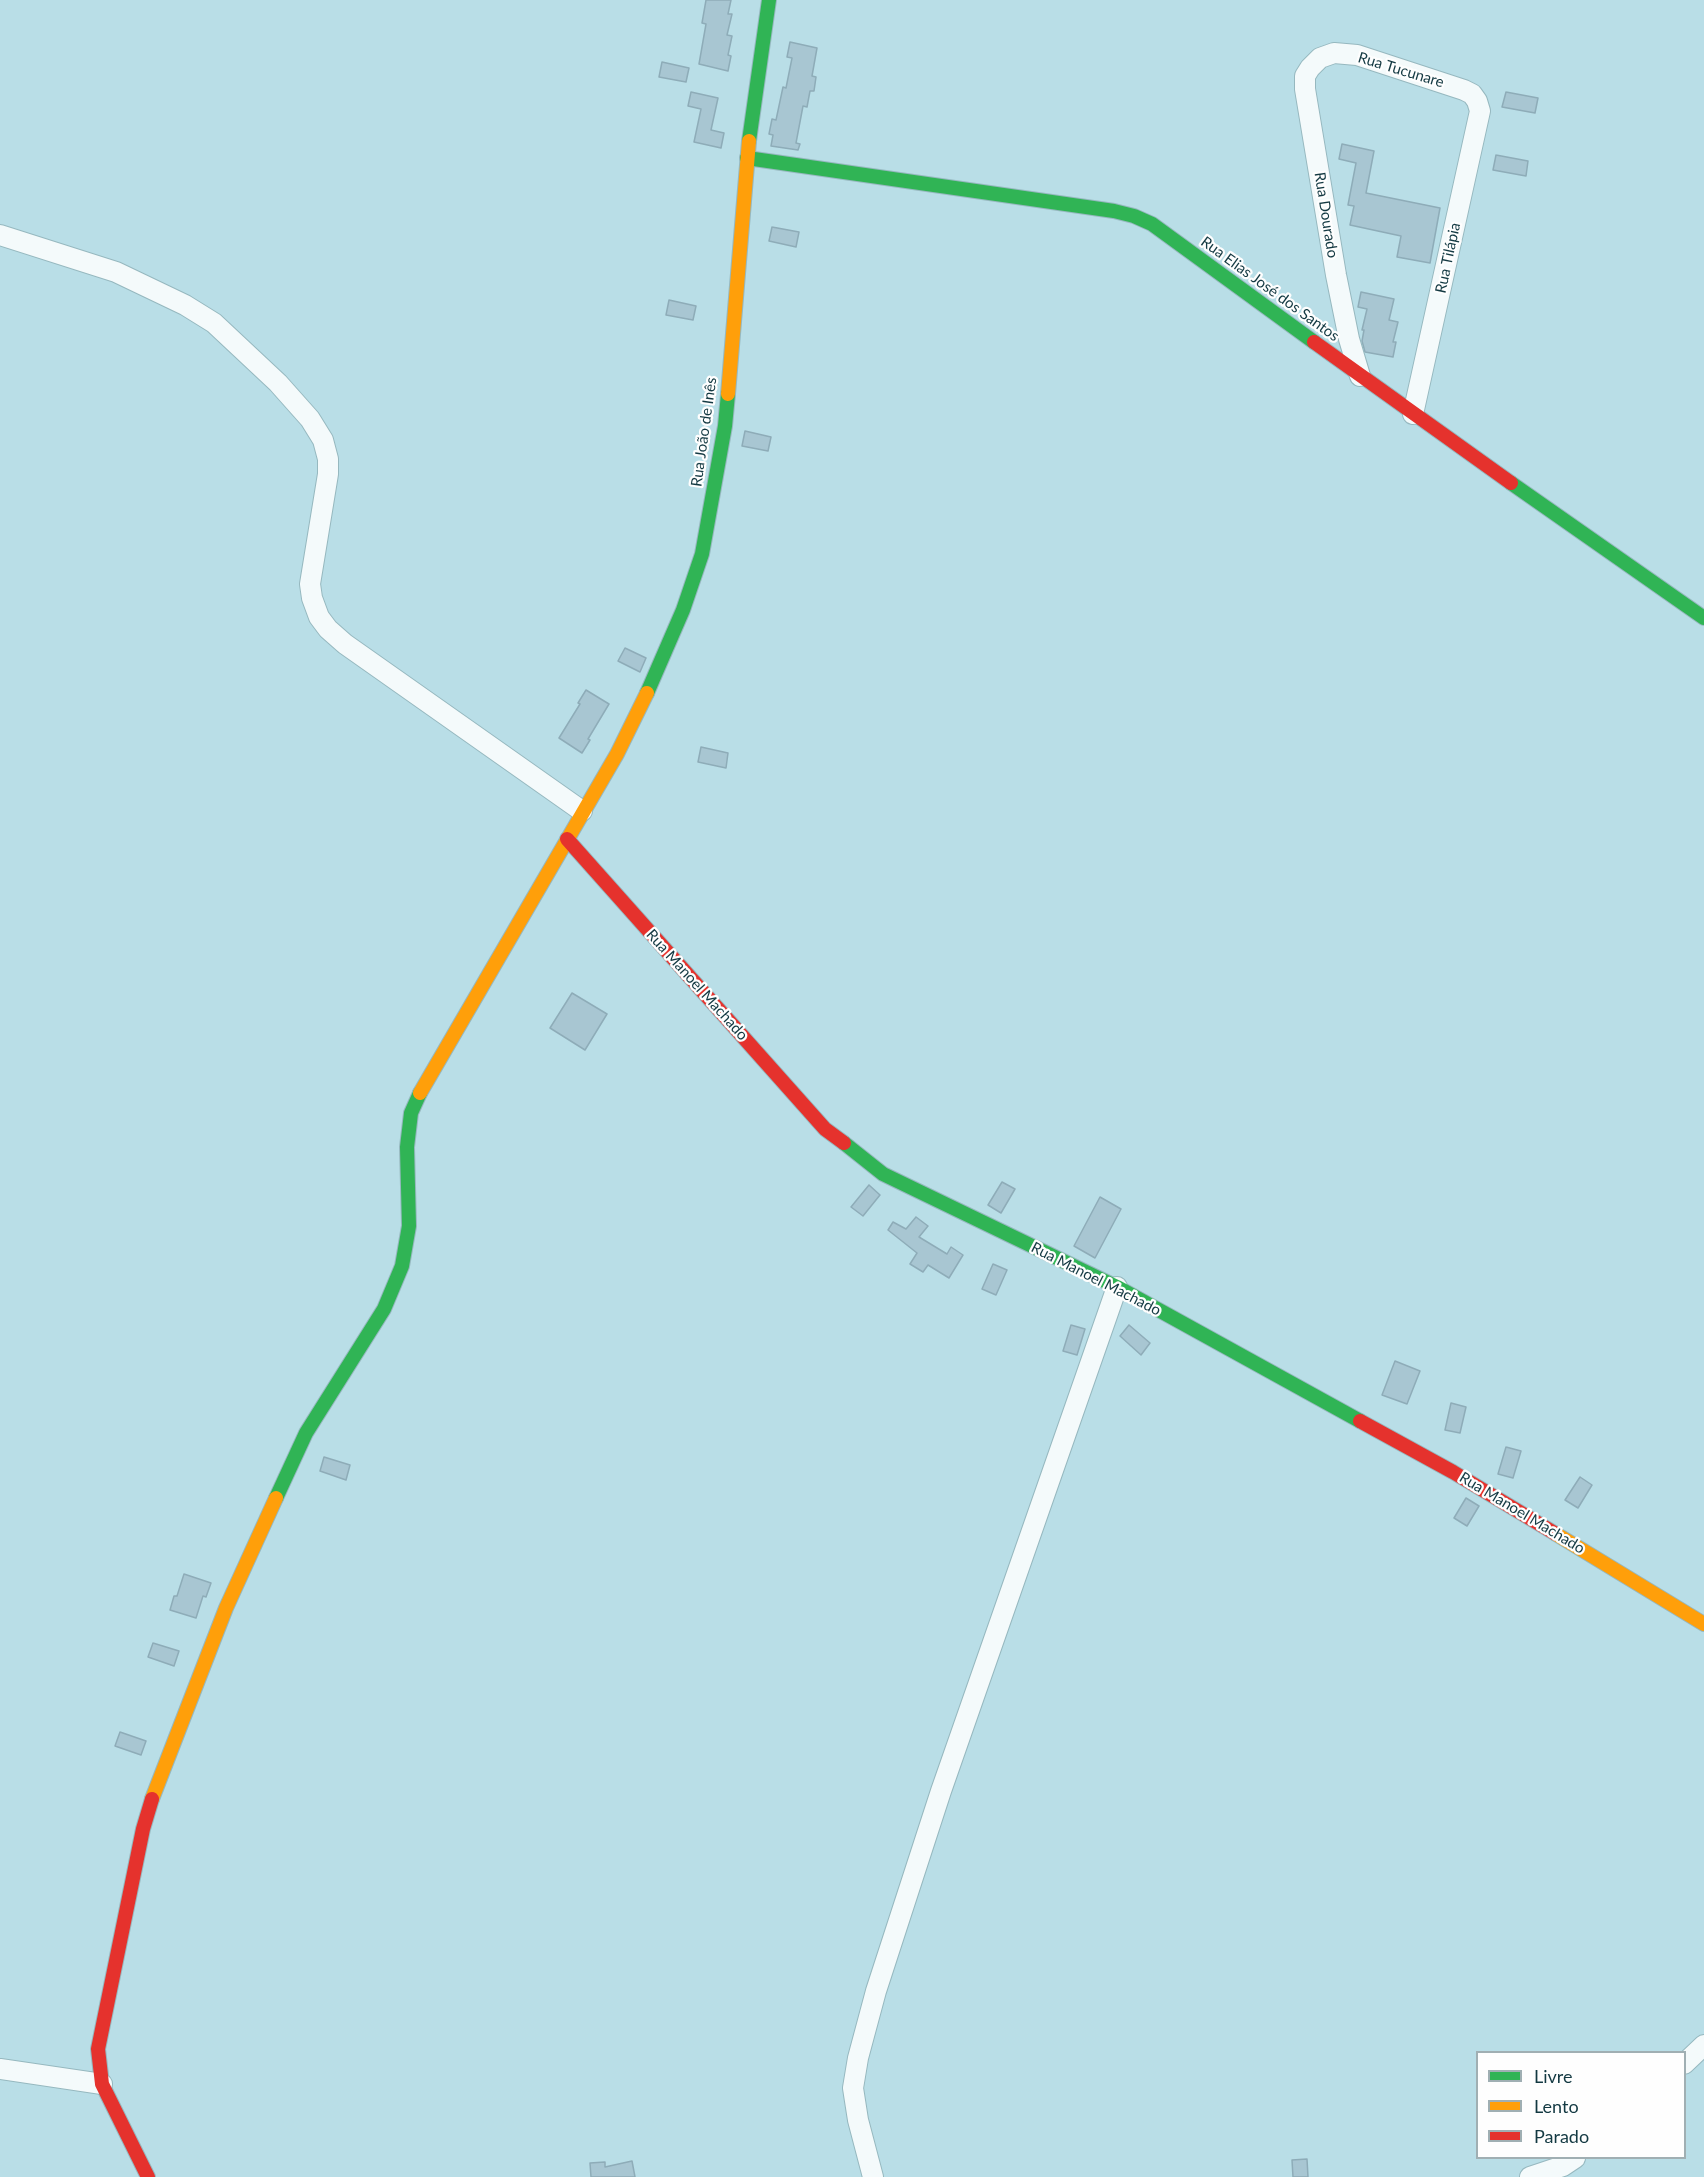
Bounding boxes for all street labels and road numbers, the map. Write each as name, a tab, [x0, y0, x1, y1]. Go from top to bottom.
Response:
street label: Rua Tucunare	[1356, 48, 1446, 92]
street label: Rua Dourado	[1310, 171, 1342, 259]
street label: Rua Tilápia	[1432, 221, 1464, 295]
street label: Rua Elias José dos Santos	[1197, 233, 1343, 345]
street label: Rua João de Inês	[687, 376, 721, 488]
street label: Rua Manoel Machado	[642, 926, 752, 1044]
street label: Rua Manoel Machado	[1028, 1238, 1164, 1320]
street label: Rua Manoel Machado	[1456, 1468, 1588, 1558]

